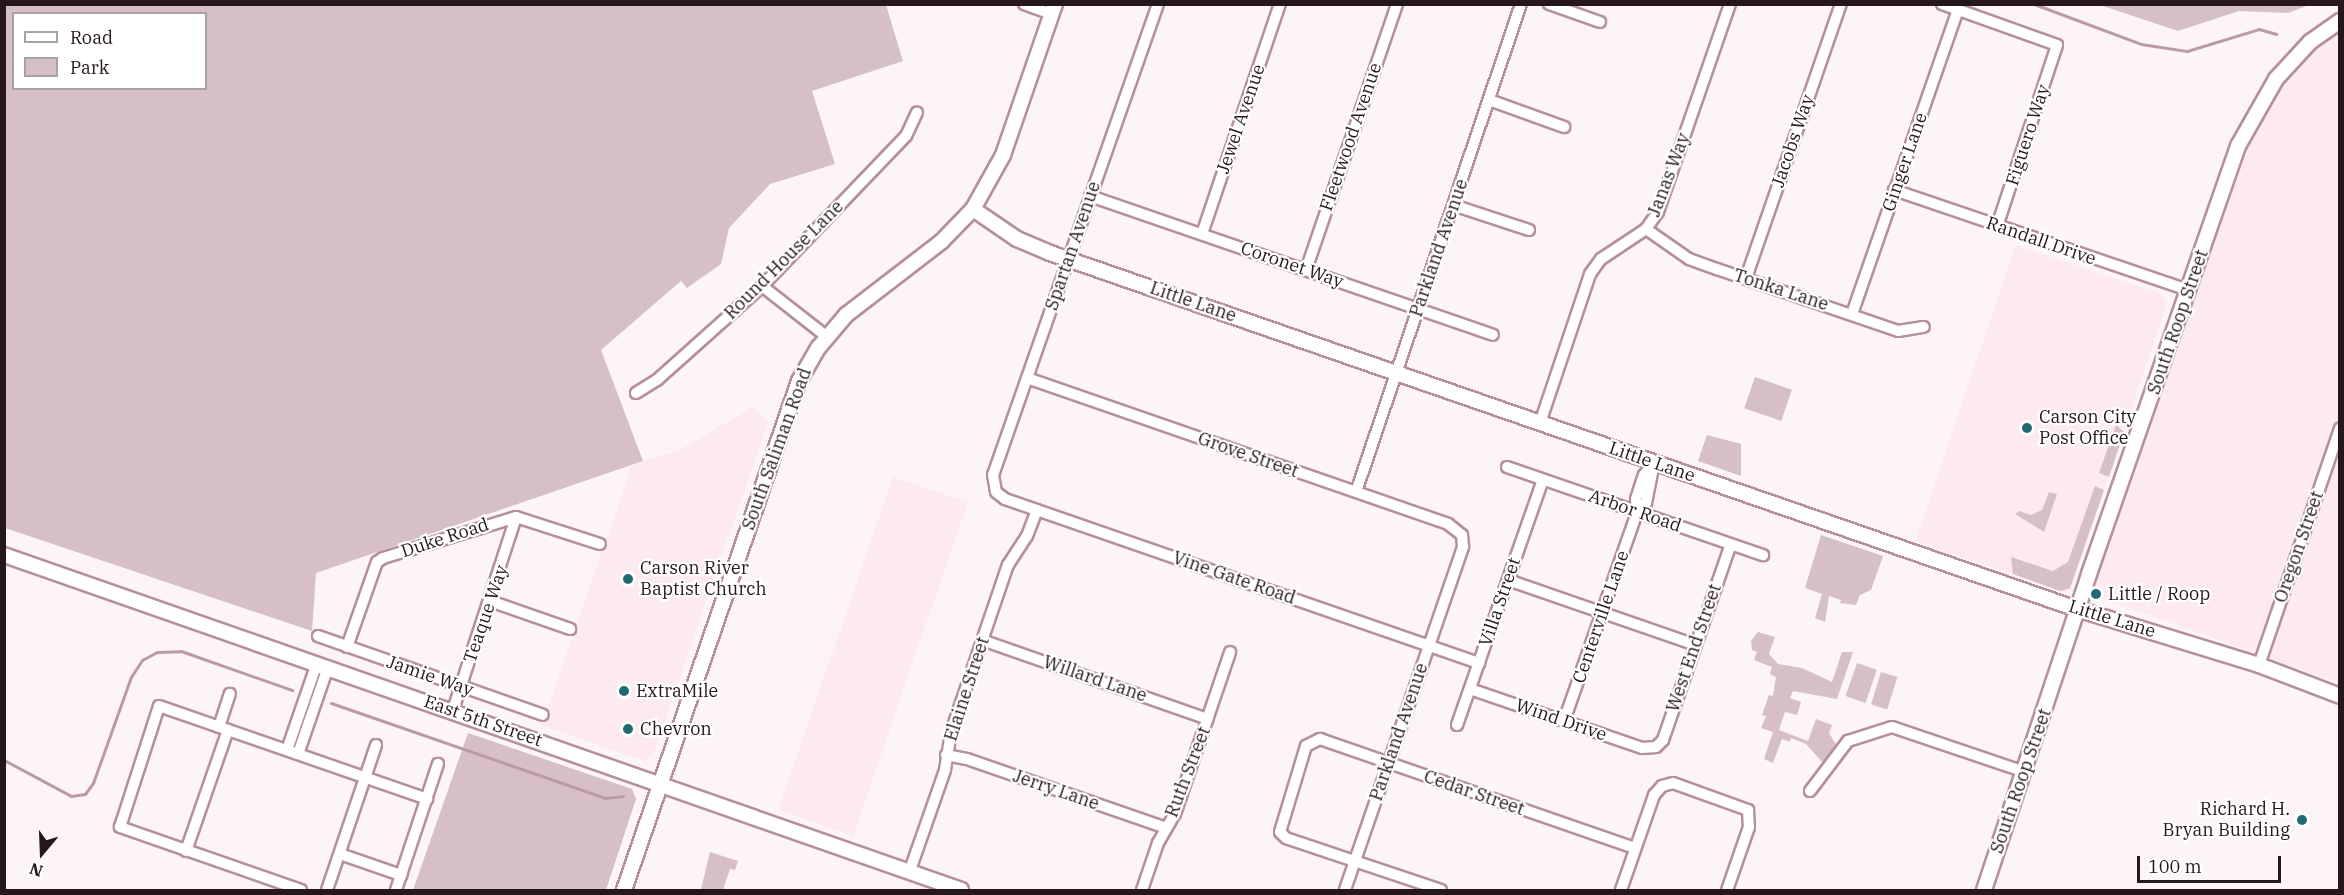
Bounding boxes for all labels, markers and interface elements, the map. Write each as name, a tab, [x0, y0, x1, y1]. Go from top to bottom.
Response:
legend	[12, 12, 207, 90]
text: Road	[70, 26, 113, 49]
text: Park	[70, 56, 109, 79]
street label: Fleetwood Avenue	[1316, 60, 1386, 214]
street label: Jewel Avenue	[1212, 62, 1270, 176]
street label: Figuero Way	[2002, 82, 2054, 188]
street label: Jacobs Way	[1767, 92, 1819, 190]
street label: Ginger Lane	[1878, 110, 1932, 214]
street label: Janas Way	[1643, 130, 1695, 220]
street label: Parkland Avenue	[1405, 176, 1473, 320]
street label: Spartan Avenue	[1041, 179, 1105, 313]
street label: Round House Lane	[720, 196, 848, 324]
street label: Randall Drive	[1983, 212, 2099, 270]
street label: Coronet Way	[1238, 237, 1346, 293]
street label: South Roop Street	[2143, 247, 2213, 397]
street label: Tonka Lane	[1731, 264, 1831, 316]
street label: Little Lane	[1147, 277, 1239, 327]
street label: South Saliman Road	[738, 365, 816, 533]
place label: Carson City Post Office	[2039, 407, 2136, 450]
marker: Carson City Post Office	[2020, 421, 2034, 435]
street label: Grove Street	[1195, 428, 1301, 482]
street label: Little Lane	[1606, 437, 1698, 487]
street label: Arbor Road	[1586, 485, 1684, 537]
street label: Oregon Street	[2270, 488, 2328, 606]
street label: Duke Road	[398, 514, 492, 562]
street label: Vine Gate Road	[1170, 547, 1298, 609]
street label: Centerville Lane	[1568, 548, 1634, 686]
street label: Villa Street	[1475, 555, 1525, 649]
place label: Carson River Baptist Church	[640, 558, 767, 600]
street label: Teaque Way	[459, 562, 513, 666]
marker: Carson River Baptist Church	[621, 572, 635, 586]
street label: West End Street	[1662, 581, 1726, 715]
place label: Little / Roop	[2108, 583, 2210, 605]
marker: Little / Roop	[2089, 587, 2103, 601]
street label: Little Lane	[2066, 596, 2158, 642]
street label: Elaine Street	[940, 634, 994, 744]
street label: Jamie Way	[384, 651, 476, 701]
street label: Willard Lane	[1040, 651, 1150, 707]
street label: Parkland Avenue	[1365, 660, 1433, 804]
place label: ExtraMile	[636, 680, 718, 702]
marker: ExtraMile	[617, 684, 631, 698]
street label: East 5th Street	[421, 691, 545, 751]
street label: Wind Drive	[1513, 694, 1609, 746]
street label: South Roop Street	[1986, 706, 2056, 856]
place label: Chevron	[640, 718, 712, 740]
marker: Chevron	[621, 722, 635, 736]
street label: Ruth Street	[1161, 724, 1215, 820]
street label: Jerry Lane	[1010, 765, 1102, 815]
street label: Cedar Street	[1421, 766, 1527, 820]
place label: Richard H. Bryan Building	[2163, 799, 2290, 842]
marker: Richard H. Bryan Building	[2295, 813, 2309, 827]
north arrow	[12, 823, 72, 883]
scale bar	[2140, 844, 2284, 882]
text: 100 m	[2148, 855, 2202, 878]
text: N	[27, 859, 45, 882]

